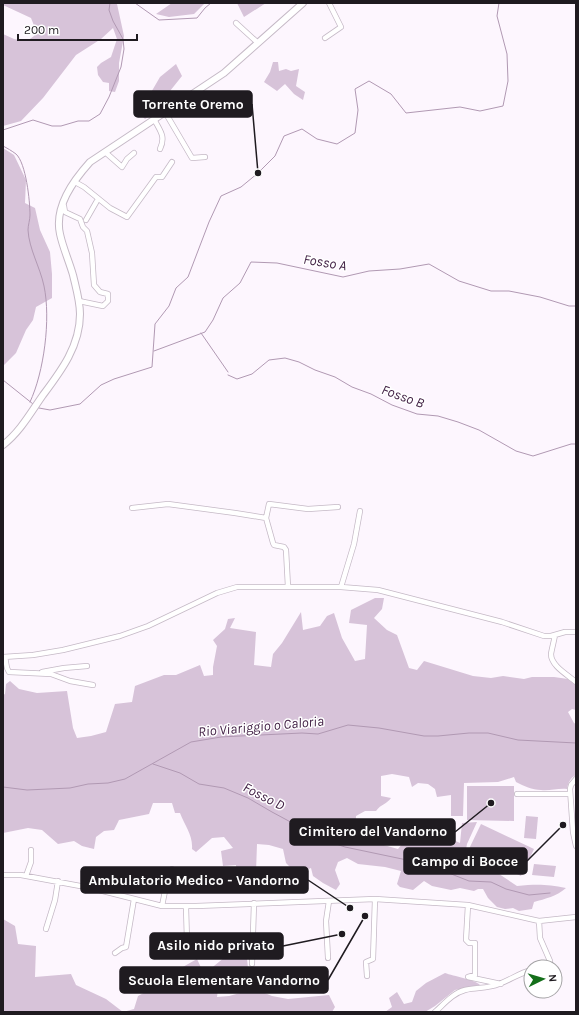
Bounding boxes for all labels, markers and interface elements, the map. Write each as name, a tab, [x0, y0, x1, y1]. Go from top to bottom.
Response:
scale bar	[18, 16, 137, 42]
text: 200 m	[24, 23, 59, 37]
callout: Torrente Oremo	[134, 91, 252, 117]
text: Torrente Oremo	[142, 96, 244, 113]
water label: Fosso A	[302, 251, 348, 274]
water label: Fosso B	[379, 381, 427, 412]
water label: Rio Viariggio o Caloria	[197, 713, 325, 740]
water label: Fosso D	[240, 779, 288, 814]
callout: Cimitero del Vandorno	[290, 819, 455, 845]
text: Cimitero del Vandorno	[299, 823, 447, 840]
callout: Campo di Bocce	[404, 848, 527, 874]
text: Campo di Bocce	[412, 853, 518, 870]
callout: Ambulatorio Medico - Vandorno	[81, 867, 308, 893]
text: Ambulatorio Medico - Vandorno	[89, 872, 299, 889]
callout: Asilo nido privato	[150, 933, 283, 959]
text: Asilo nido privato	[157, 937, 275, 954]
north arrow	[523, 959, 563, 999]
callout: Scuola Elementare Vandorno	[120, 967, 328, 993]
text: Scuola Elementare Vandorno	[128, 972, 320, 989]
text: N	[546, 974, 559, 983]

